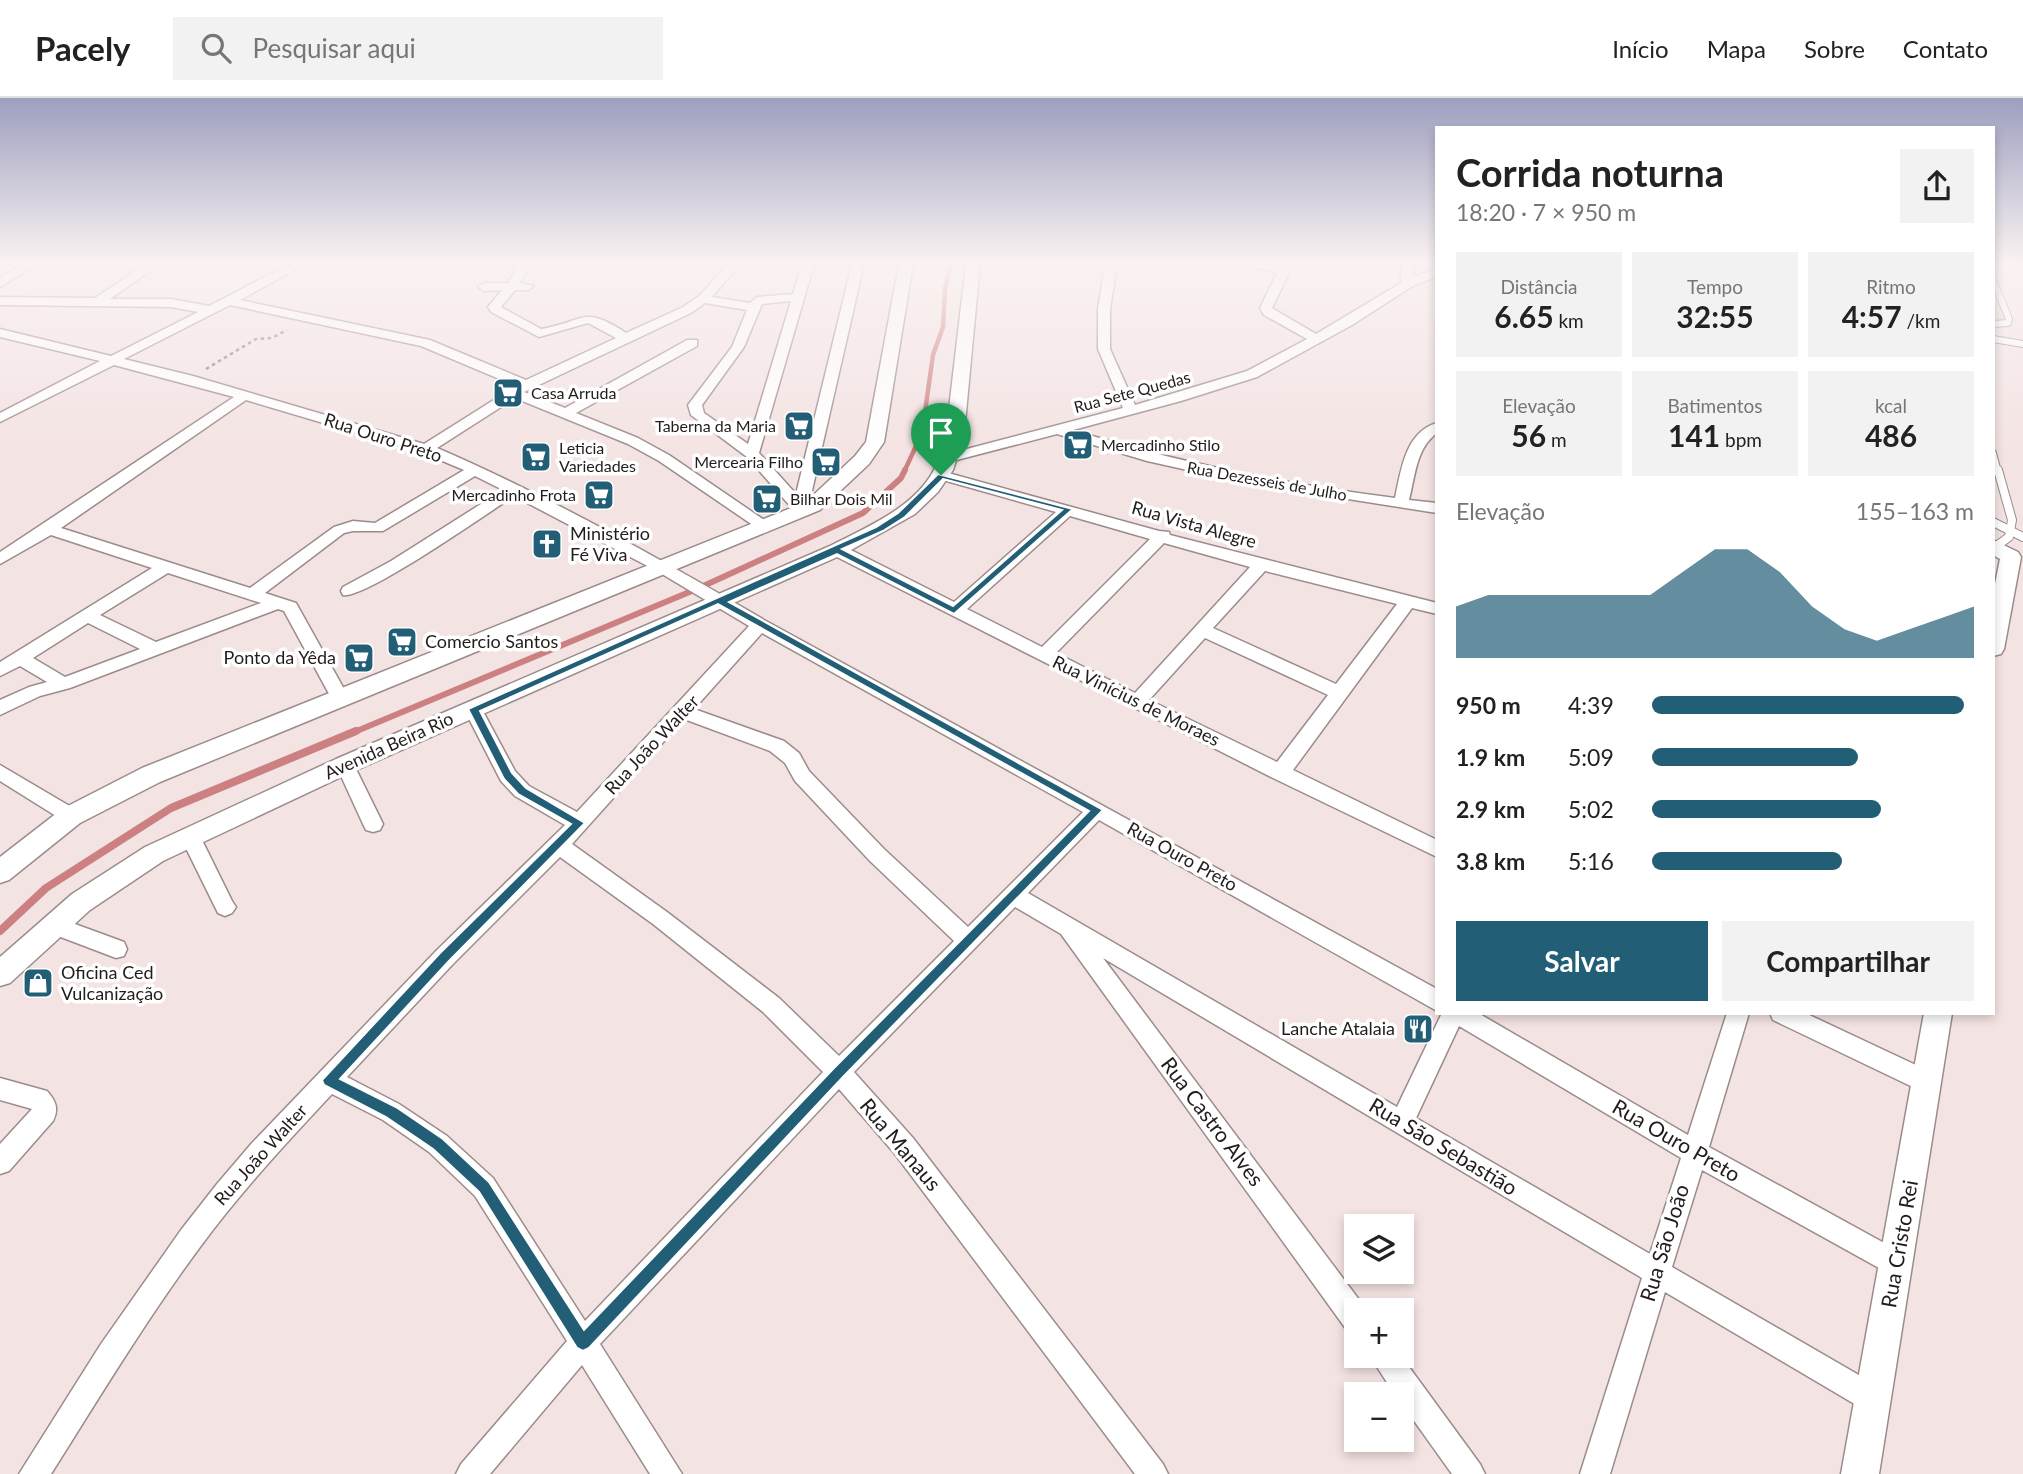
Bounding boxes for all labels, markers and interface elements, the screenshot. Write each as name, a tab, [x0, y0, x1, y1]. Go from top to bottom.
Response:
search box	[173, 17, 663, 80]
text: Pacely	[35, 28, 131, 68]
icon: search	[197, 29, 235, 67]
text: Pesquisar aqui	[253, 32, 416, 64]
text: Início	[1612, 34, 1669, 63]
text: Mapa	[1707, 34, 1766, 63]
text: Sobre	[1804, 34, 1865, 63]
text: Contato	[1903, 34, 1988, 63]
text: Corrida noturna	[1456, 149, 1724, 195]
button: share	[1900, 149, 1974, 223]
text: 18:20 · 7 × 950 m	[1456, 198, 1636, 226]
text: Distância	[1501, 275, 1577, 298]
text: Tempo	[1687, 275, 1743, 298]
text: Ritmo	[1866, 275, 1916, 298]
text: 6.65	[1494, 298, 1554, 334]
text: 32:55	[1676, 298, 1754, 334]
text: 4:57	[1842, 298, 1902, 334]
text: km	[1554, 309, 1584, 332]
text: /km	[1902, 309, 1940, 332]
street label: Rua Sete Quedas	[1072, 367, 1192, 416]
supermarket icon: Casa Arruda	[491, 376, 525, 410]
place label: Casa Arruda	[531, 383, 616, 402]
text: Elevação	[1502, 394, 1576, 417]
text: Batimentos	[1667, 394, 1763, 417]
text: kcal	[1875, 394, 1907, 417]
pin	[911, 403, 971, 475]
street label: Rua Ouro Preto	[322, 408, 445, 466]
supermarket icon: Taberna da Maria	[782, 409, 816, 443]
icon: arrive	[922, 414, 960, 452]
place label: Taberna da Maria	[655, 416, 776, 435]
text: 56	[1511, 417, 1546, 453]
text: 141	[1668, 417, 1720, 453]
text: 486	[1865, 417, 1917, 453]
supermarket icon: Mercadinho Stilo	[1061, 428, 1095, 462]
text: m	[1546, 428, 1567, 451]
text: bpm	[1720, 428, 1762, 451]
place label: Mercadinho Stilo	[1101, 435, 1220, 454]
place label: Leticia Variedades	[559, 438, 636, 475]
supermarket icon: Leticia Variedades	[519, 440, 553, 474]
supermarket icon: Mercearia Filho	[809, 445, 843, 479]
place label: Mercearia Filho	[694, 452, 803, 471]
street label: Rua Dezesseis de Julho	[1186, 457, 1349, 504]
supermarket icon: Mercadinho Frota	[582, 478, 616, 512]
supermarket icon: Bilhar Dois Mil	[750, 482, 784, 516]
place label: Mercadinho Frota	[452, 485, 576, 504]
place label: Bilhar Dois Mil	[790, 489, 893, 508]
street label: Rua Vista Alegre	[1129, 496, 1259, 552]
text: Elevação	[1456, 497, 1545, 525]
text: 155–163 m	[1856, 497, 1974, 525]
place label: Ministério Fé Viva	[570, 522, 650, 565]
church icon: Ministério Fé Viva	[530, 527, 564, 561]
supermarket icon: Comercio Santos	[385, 625, 419, 659]
place label: Comercio Santos	[425, 630, 558, 652]
supermarket icon: Ponto da Yêda	[342, 641, 376, 675]
place label: Ponto da Yêda	[224, 646, 336, 668]
street label: Rua Vinícius de Moraes	[1049, 650, 1224, 750]
street label: Rua João Walter	[599, 690, 703, 799]
text: 950 m	[1456, 691, 1521, 719]
text: 4:39	[1568, 691, 1614, 719]
street label: Avenida Beira Rio	[321, 707, 457, 783]
text: 1.9 km	[1456, 743, 1525, 771]
text: 5:09	[1568, 743, 1614, 771]
text: 2.9 km	[1456, 795, 1525, 823]
text: 5:02	[1568, 795, 1614, 823]
street label: Rua Ouro Preto	[1123, 817, 1241, 895]
text: 3.8 km	[1456, 847, 1525, 875]
text: 5:16	[1568, 847, 1614, 875]
button: Salvar	[1456, 921, 1708, 1001]
button: Compartilhar	[1722, 921, 1974, 1001]
place label: Oficina Ced Vulcanização	[61, 961, 163, 1004]
shop icon: Oficina Ced Vulcanização	[21, 966, 55, 1000]
restaurant icon: Lanche Atalaia	[1401, 1012, 1435, 1046]
place label: Lanche Atalaia	[1281, 1017, 1395, 1039]
street label: Rua Castro Alves	[1157, 1052, 1270, 1191]
street label: Rua São Sebastião	[1365, 1092, 1522, 1200]
street label: Rua Manaus	[855, 1093, 947, 1195]
street label: Rua Ouro Preto	[1609, 1093, 1745, 1186]
street label: Rua João Walter	[209, 1099, 312, 1209]
street label: Rua Cristo Rei	[1875, 1178, 1922, 1310]
street label: Rua São João	[1634, 1181, 1693, 1304]
map controls	[1344, 1214, 1414, 1452]
button: layers	[1344, 1214, 1414, 1284]
button: +	[1344, 1298, 1414, 1368]
button: −	[1344, 1382, 1414, 1452]

